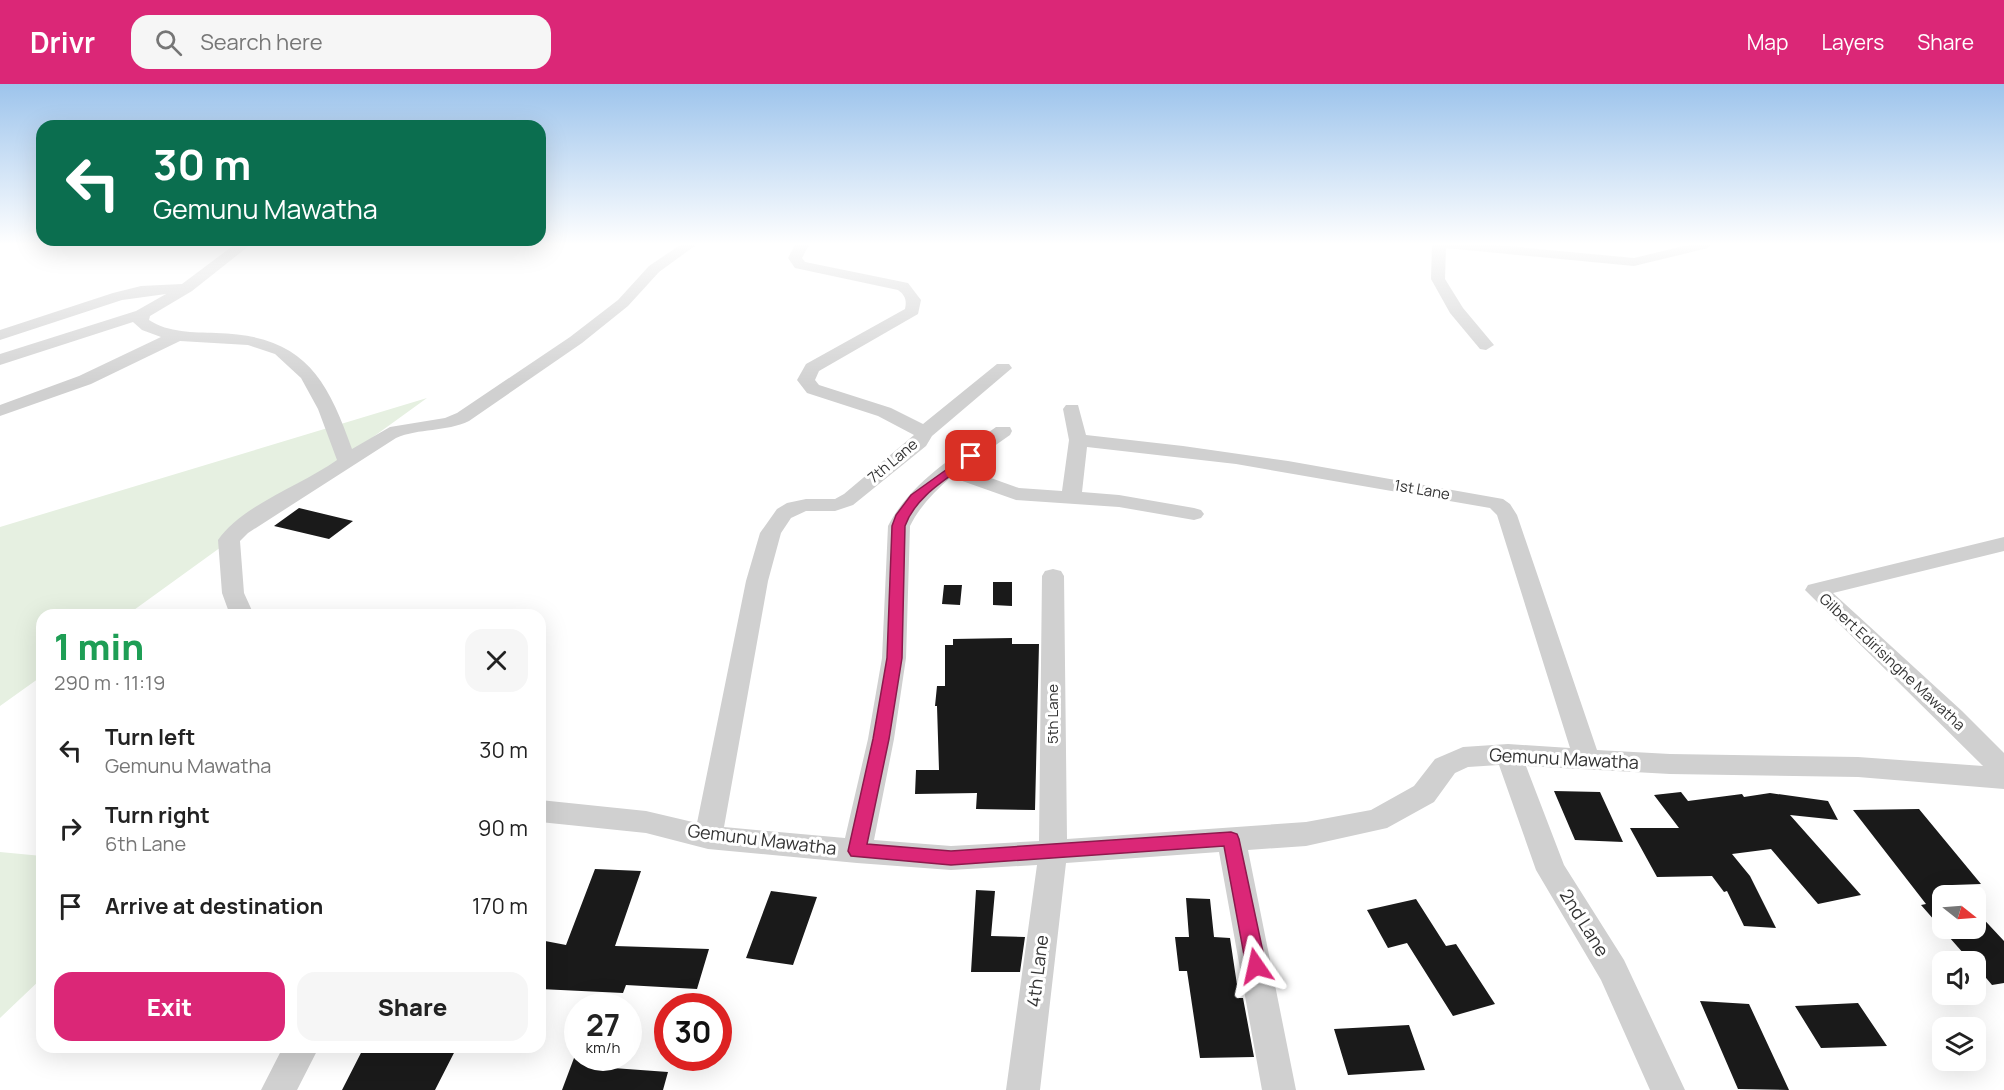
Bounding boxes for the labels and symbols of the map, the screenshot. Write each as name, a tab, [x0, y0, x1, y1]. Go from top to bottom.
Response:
pin	[945, 430, 996, 481]
street label: 7th Lane	[863, 433, 922, 488]
street label: 1st Lane	[1393, 474, 1452, 505]
street label: Gilbert Edirisinghe Mawatha	[1815, 588, 1970, 735]
street label: 5th Lane	[1042, 684, 1063, 744]
street label: Gemunu Mawatha	[1489, 742, 1639, 774]
street label: Gemunu Mawatha	[686, 818, 838, 860]
street label: 2nd Lane	[1555, 884, 1615, 961]
north arrow	[1932, 885, 1986, 939]
street label: 4th Lane	[1021, 933, 1053, 1008]
position arrow	[1224, 934, 1288, 998]
speed limit sign: 30	[654, 993, 732, 1071]

